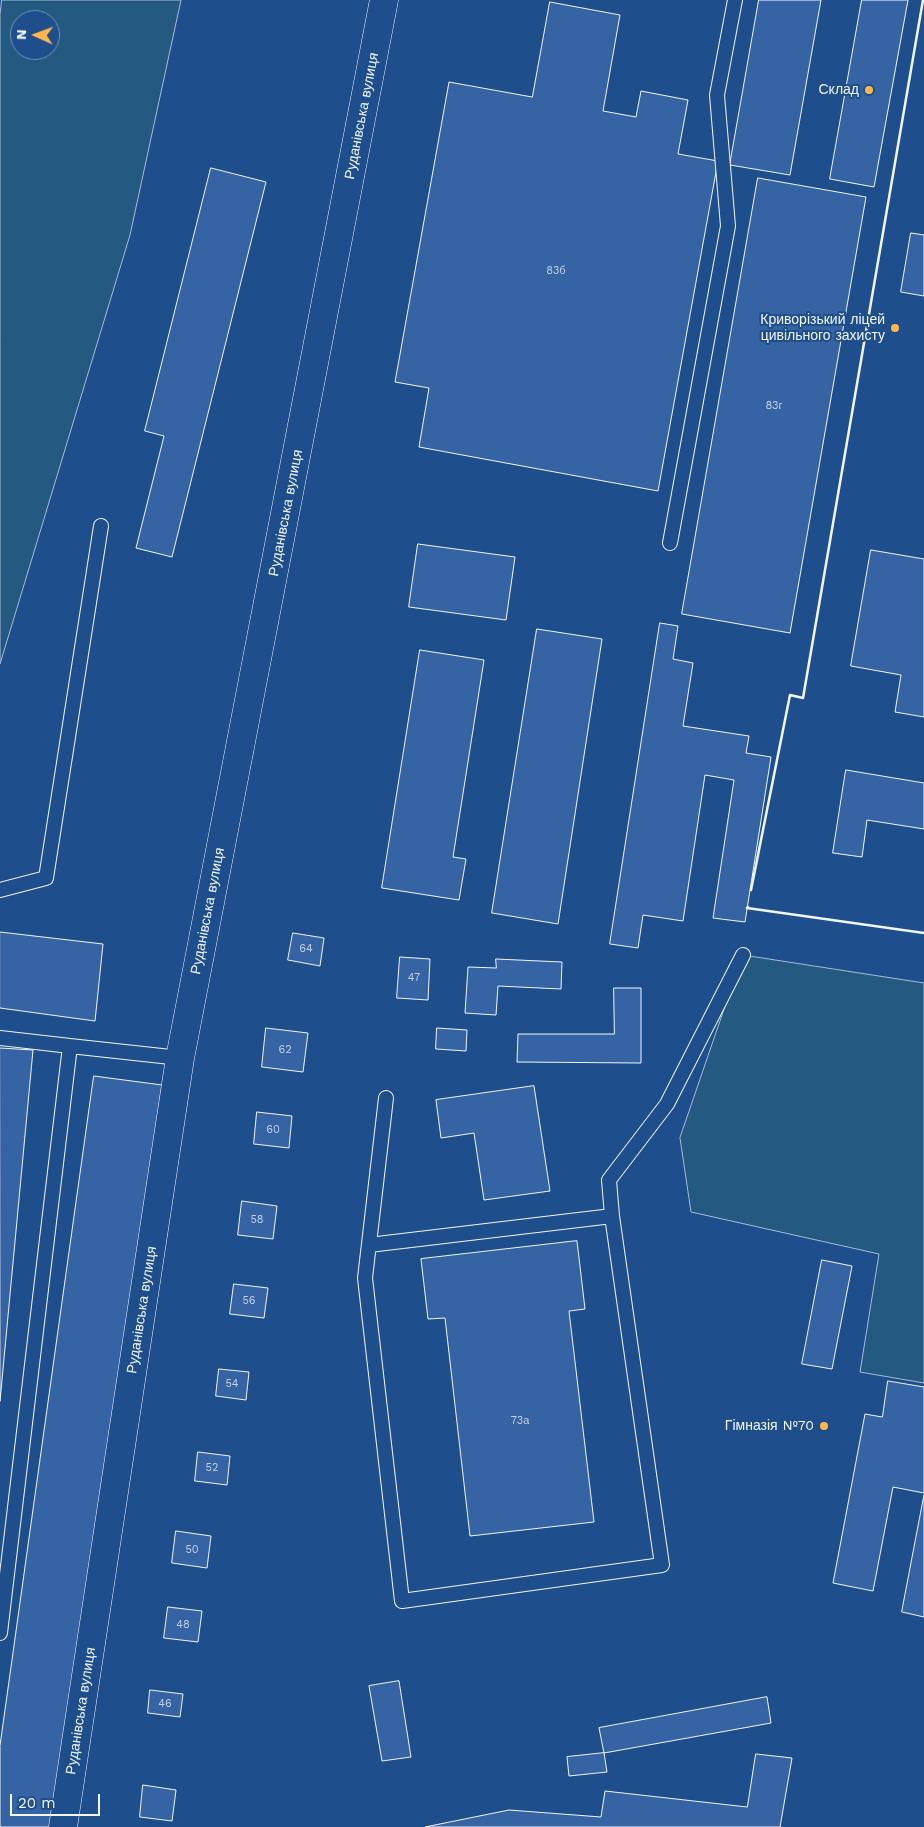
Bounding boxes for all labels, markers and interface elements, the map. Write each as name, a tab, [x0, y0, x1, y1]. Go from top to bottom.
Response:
north arrow	[10, 10, 60, 60]
text: N	[13, 29, 29, 40]
street label: Руданівська вулиця	[341, 51, 383, 181]
place label: Склад	[818, 82, 859, 98]
marker: Склад	[863, 84, 875, 96]
house number: 83б	[546, 264, 566, 278]
place label: Криворізький ліцей цивільного захисту	[760, 312, 885, 344]
marker: Криворізький ліцей цивільного захисту	[889, 322, 901, 334]
house number: 83г	[766, 399, 782, 413]
street label: Руданівська вулиця	[265, 448, 307, 578]
street label: Руданівська вулиця	[187, 846, 229, 976]
house number: 64	[299, 942, 313, 956]
house number: 47	[408, 971, 420, 985]
house number: 62	[278, 1043, 292, 1057]
house number: 60	[266, 1123, 280, 1137]
house number: 58	[250, 1213, 264, 1227]
street label: Руданівська вулиця	[124, 1245, 160, 1375]
house number: 56	[242, 1294, 256, 1308]
house number: 54	[225, 1377, 239, 1391]
house number: 73а	[511, 1414, 529, 1428]
place label: Гімназія №70	[725, 1418, 814, 1434]
marker: Гімназія №70	[818, 1420, 830, 1432]
house number: 52	[206, 1461, 218, 1475]
house number: 50	[185, 1543, 199, 1557]
house number: 48	[176, 1618, 190, 1632]
street label: Руданівська вулиця	[63, 1646, 99, 1776]
house number: 46	[158, 1697, 172, 1711]
scale bar	[12, 1784, 102, 1816]
text: 20 m	[18, 1794, 56, 1812]

